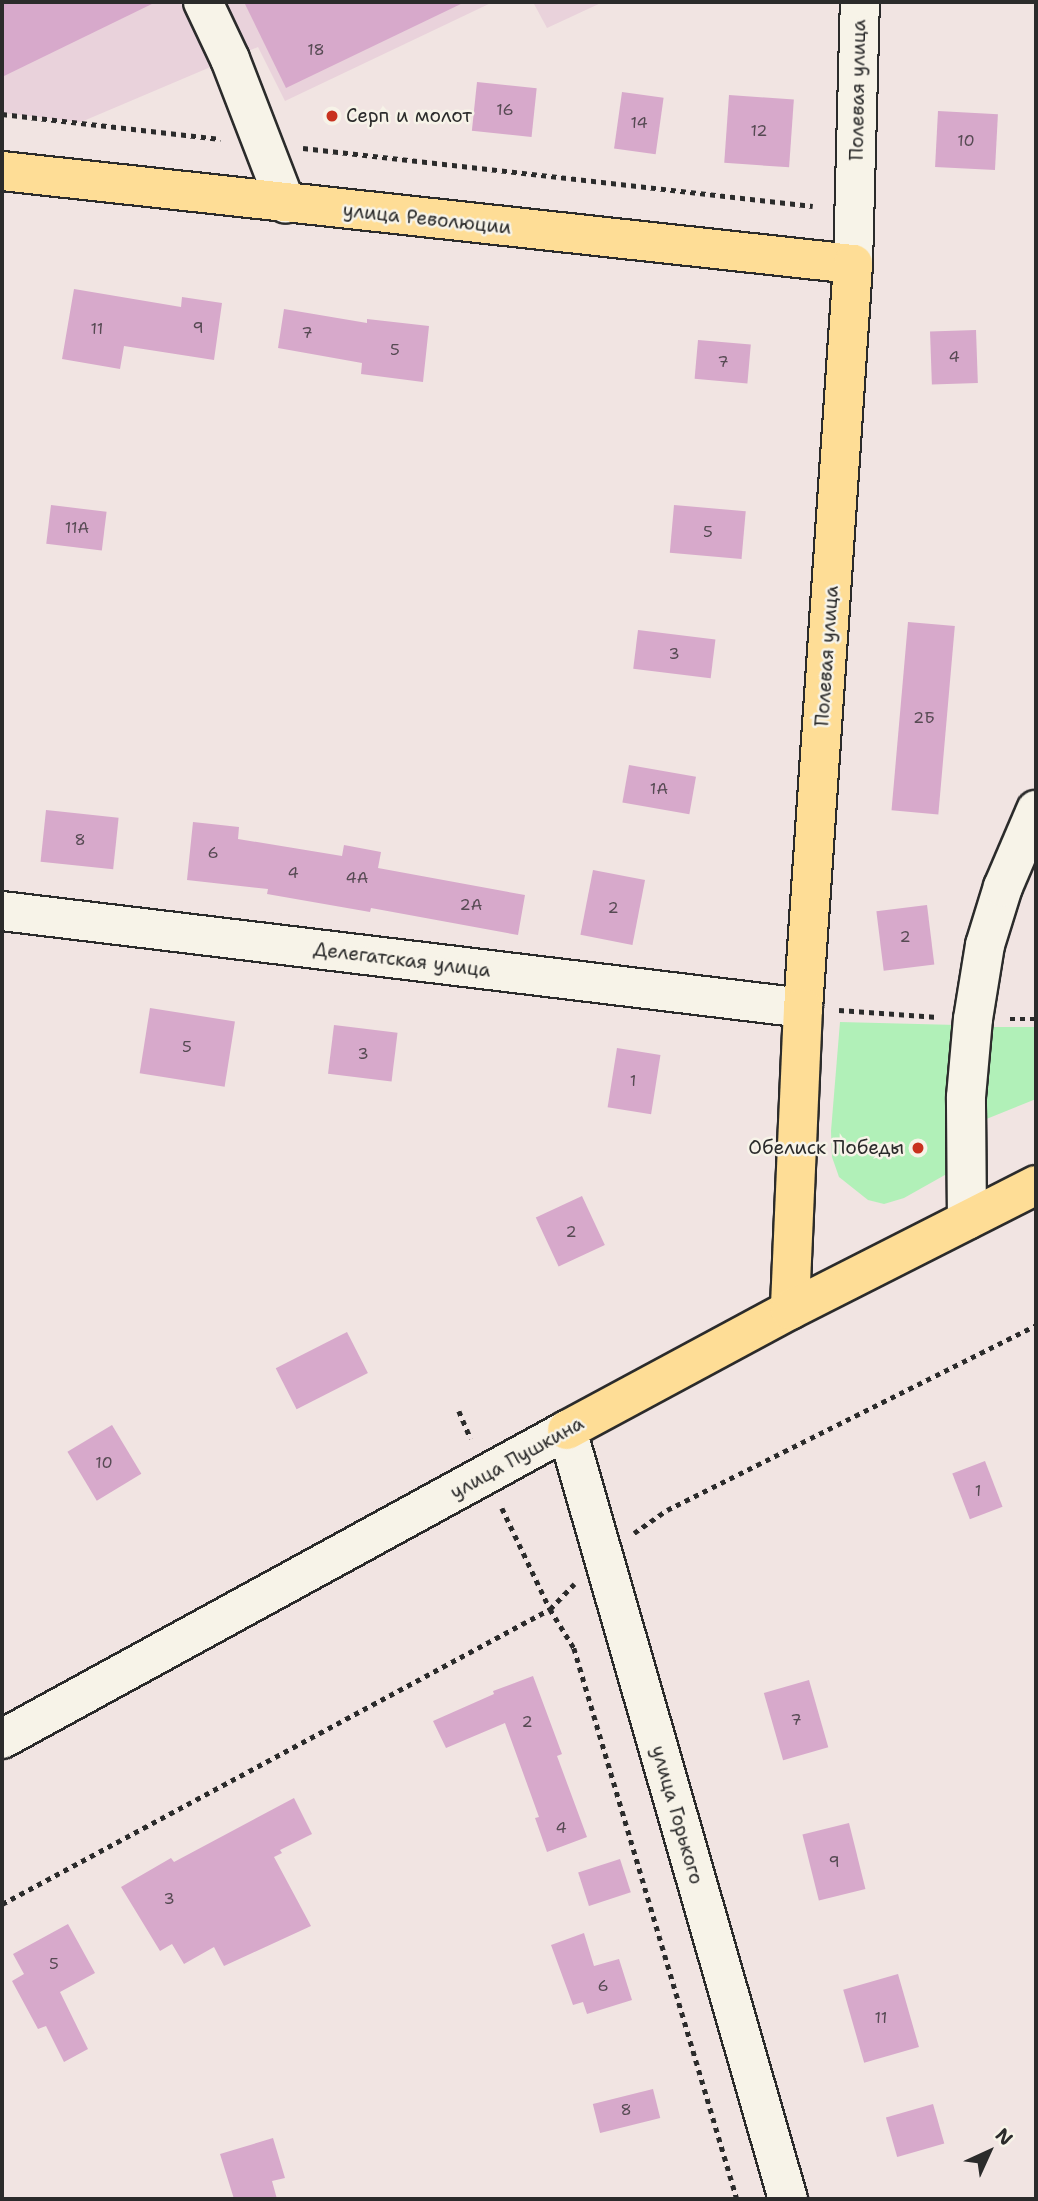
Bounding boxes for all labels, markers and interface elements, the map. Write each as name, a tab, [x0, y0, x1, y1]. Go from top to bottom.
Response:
street label: Полевая улица	[845, 19, 871, 161]
house number: 18	[307, 40, 325, 60]
house number: 16	[496, 100, 514, 120]
place label: Серп и молот	[346, 105, 472, 127]
marker: Серп и молот	[324, 108, 340, 124]
house number: 14	[630, 113, 648, 133]
house number: 12	[750, 121, 768, 141]
house number: 10	[957, 131, 975, 151]
street label: улица Революции	[342, 199, 512, 239]
house number: 9	[192, 318, 204, 338]
house number: 11	[91, 319, 103, 339]
house number: 7	[301, 323, 313, 343]
house number: 5	[390, 340, 400, 360]
house number: 4	[948, 347, 960, 367]
house number: 7	[717, 352, 729, 372]
house number: 11А	[65, 518, 89, 538]
house number: 5	[703, 522, 713, 542]
street label: Полевая улица	[811, 585, 843, 727]
house number: 3	[668, 644, 680, 664]
house number: 2Б	[913, 708, 935, 728]
house number: 1А	[650, 779, 668, 799]
house number: 8	[74, 830, 86, 850]
house number: 6	[207, 843, 219, 863]
house number: 4	[287, 863, 299, 883]
house number: 4А	[346, 868, 368, 888]
house number: 2А	[460, 895, 482, 915]
house number: 2	[607, 898, 619, 918]
house number: 2	[899, 927, 911, 947]
street label: Делегатская улица	[312, 938, 492, 982]
house number: 5	[182, 1037, 192, 1057]
house number: 3	[357, 1044, 369, 1064]
house number: 1	[630, 1071, 636, 1091]
place label: Обелиск Победы	[748, 1137, 904, 1159]
marker: Обелиск Победы	[910, 1140, 926, 1156]
house number: 2	[565, 1222, 577, 1242]
street label: улица Пушкина	[446, 1412, 588, 1504]
house number: 10	[95, 1453, 113, 1473]
house number: 1	[975, 1481, 981, 1501]
house number: 7	[790, 1710, 802, 1730]
house number: 2	[521, 1712, 533, 1732]
street label: улица Горького	[646, 1743, 708, 1887]
house number: 4	[555, 1818, 567, 1838]
house number: 9	[828, 1852, 840, 1872]
house number: 3	[163, 1889, 175, 1909]
house number: 5	[49, 1954, 59, 1974]
house number: 6	[597, 1976, 609, 1996]
house number: 11	[875, 2008, 887, 2028]
house number: 8	[620, 2100, 632, 2120]
north arrow	[954, 2117, 1024, 2187]
text: N	[990, 2123, 1018, 2151]

